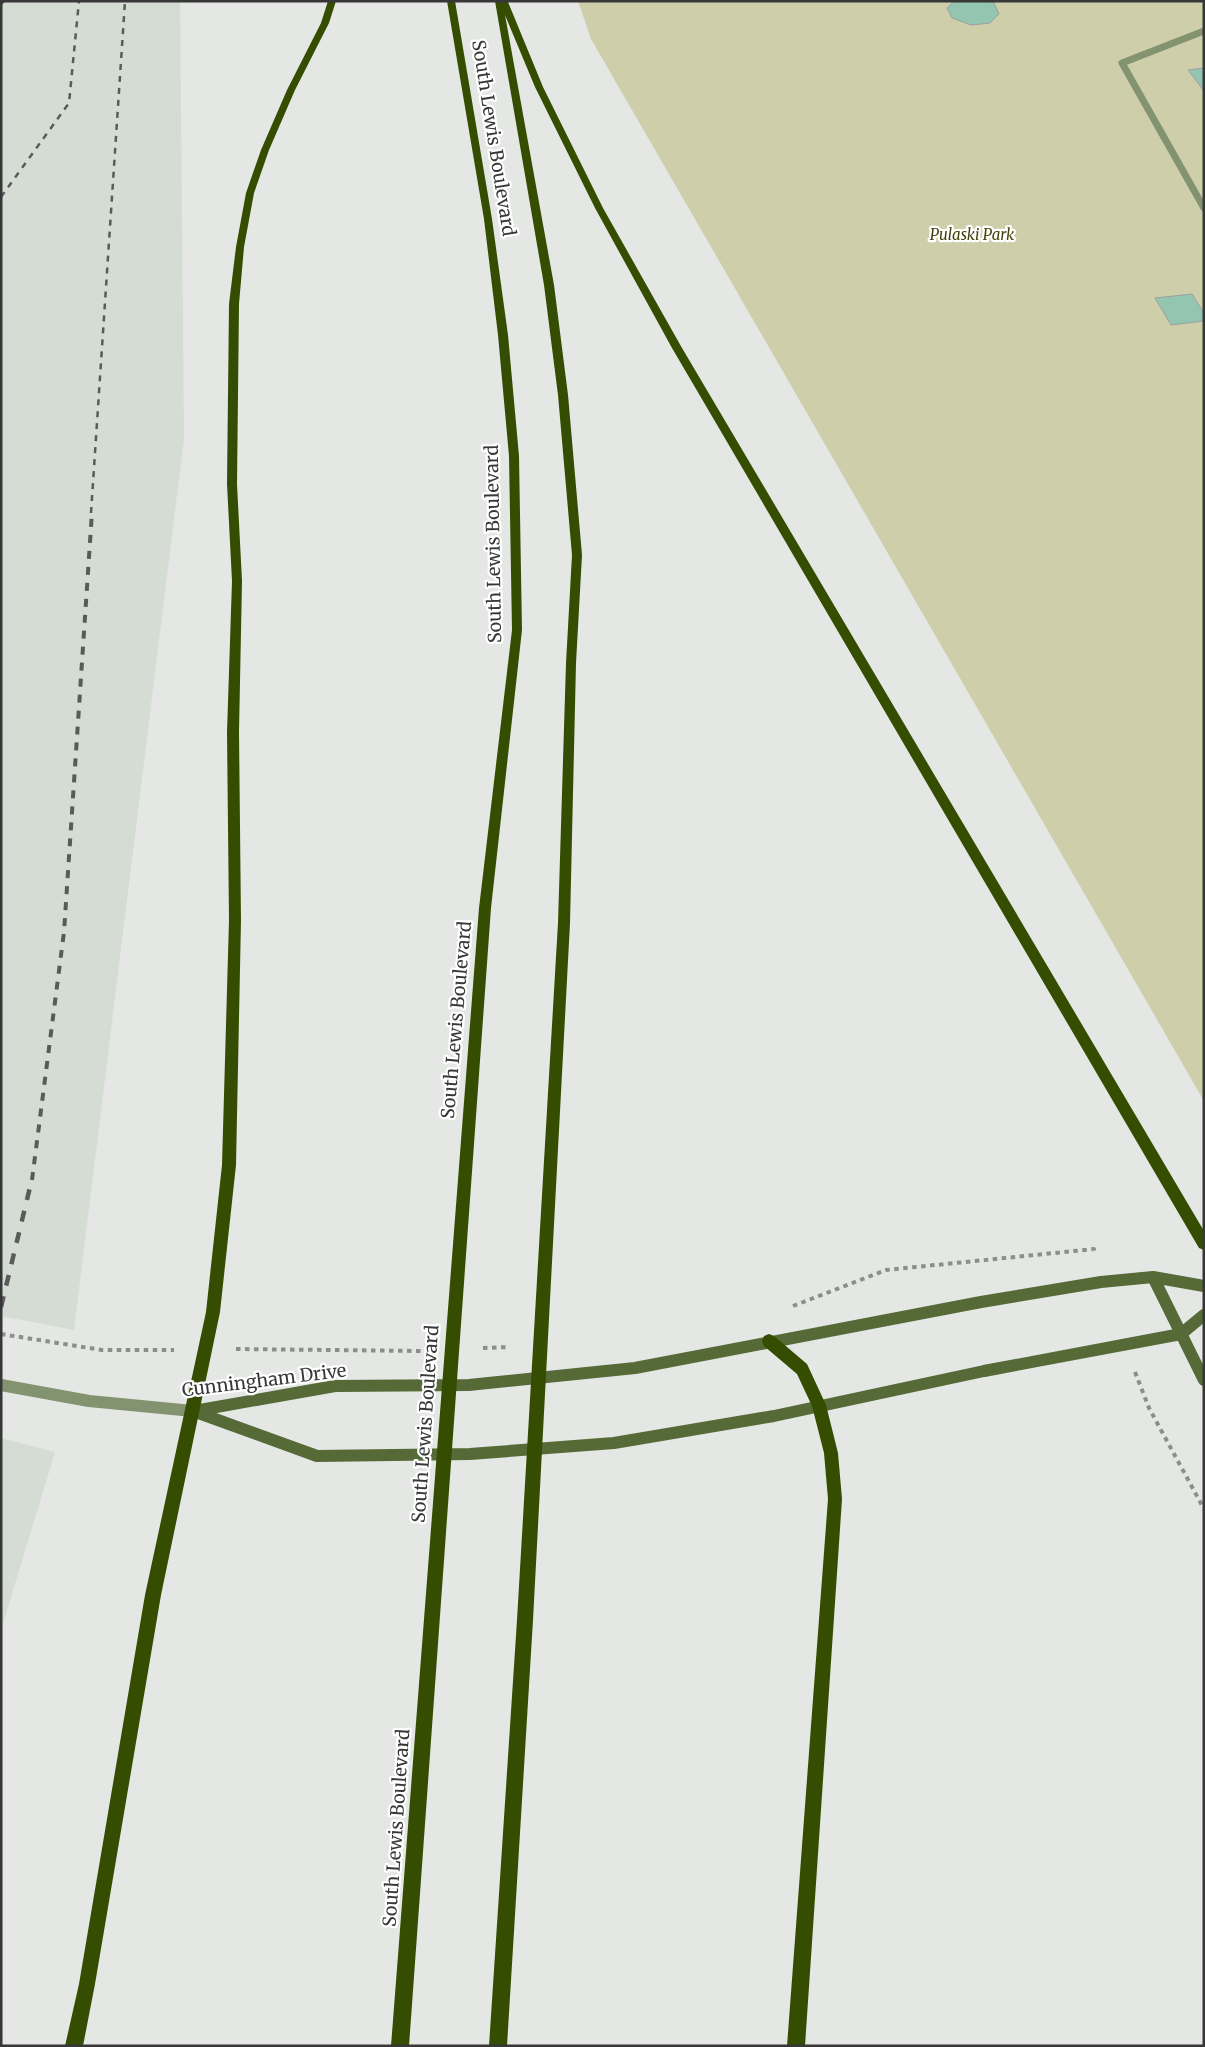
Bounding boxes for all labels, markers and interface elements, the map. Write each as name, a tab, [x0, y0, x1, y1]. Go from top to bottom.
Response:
street label: South Lewis Boulevard	[467, 38, 521, 238]
park label: Pulaski Park	[930, 225, 1015, 244]
street label: South Lewis Boulevard	[480, 445, 506, 643]
street label: South Lewis Boulevard	[436, 920, 476, 1120]
street label: South Lewis Boulevard	[407, 1324, 443, 1524]
street label: Cunningham Drive	[181, 1359, 347, 1401]
street label: South Lewis Boulevard	[378, 1728, 414, 1928]

